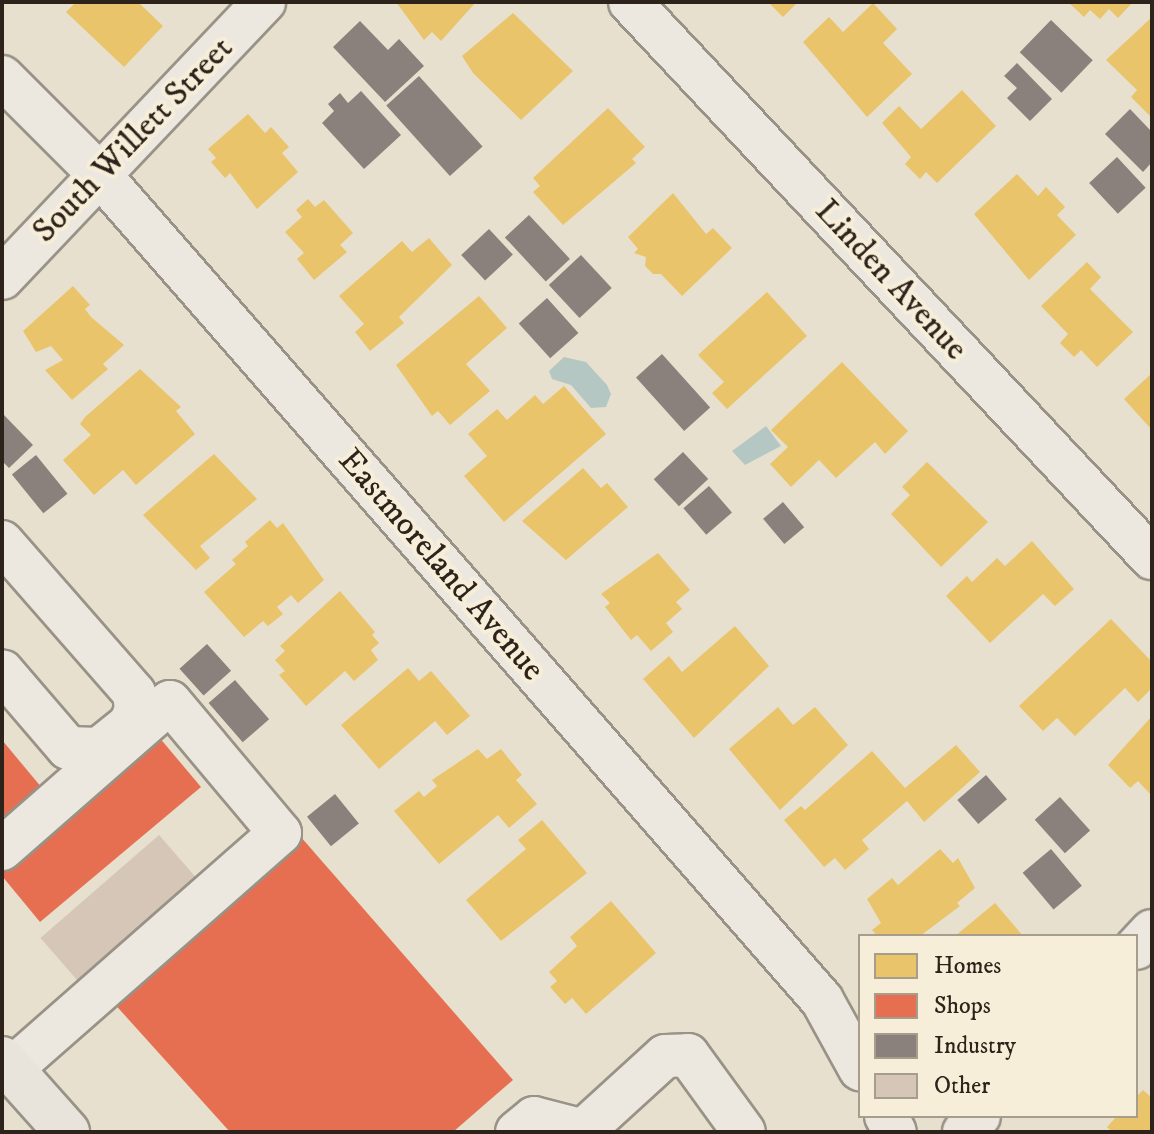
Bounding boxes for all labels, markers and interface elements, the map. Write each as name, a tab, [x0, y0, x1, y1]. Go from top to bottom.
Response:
street label: South Willett Street	[24, 29, 242, 251]
street label: Linden Avenue	[806, 191, 976, 369]
street label: Eastmoreland Avenue	[329, 441, 553, 689]
legend	[858, 934, 1138, 1118]
text: Homes	[934, 951, 1001, 981]
text: Shops	[934, 991, 991, 1021]
text: Industry	[934, 1031, 1016, 1061]
text: Other	[934, 1071, 990, 1101]

